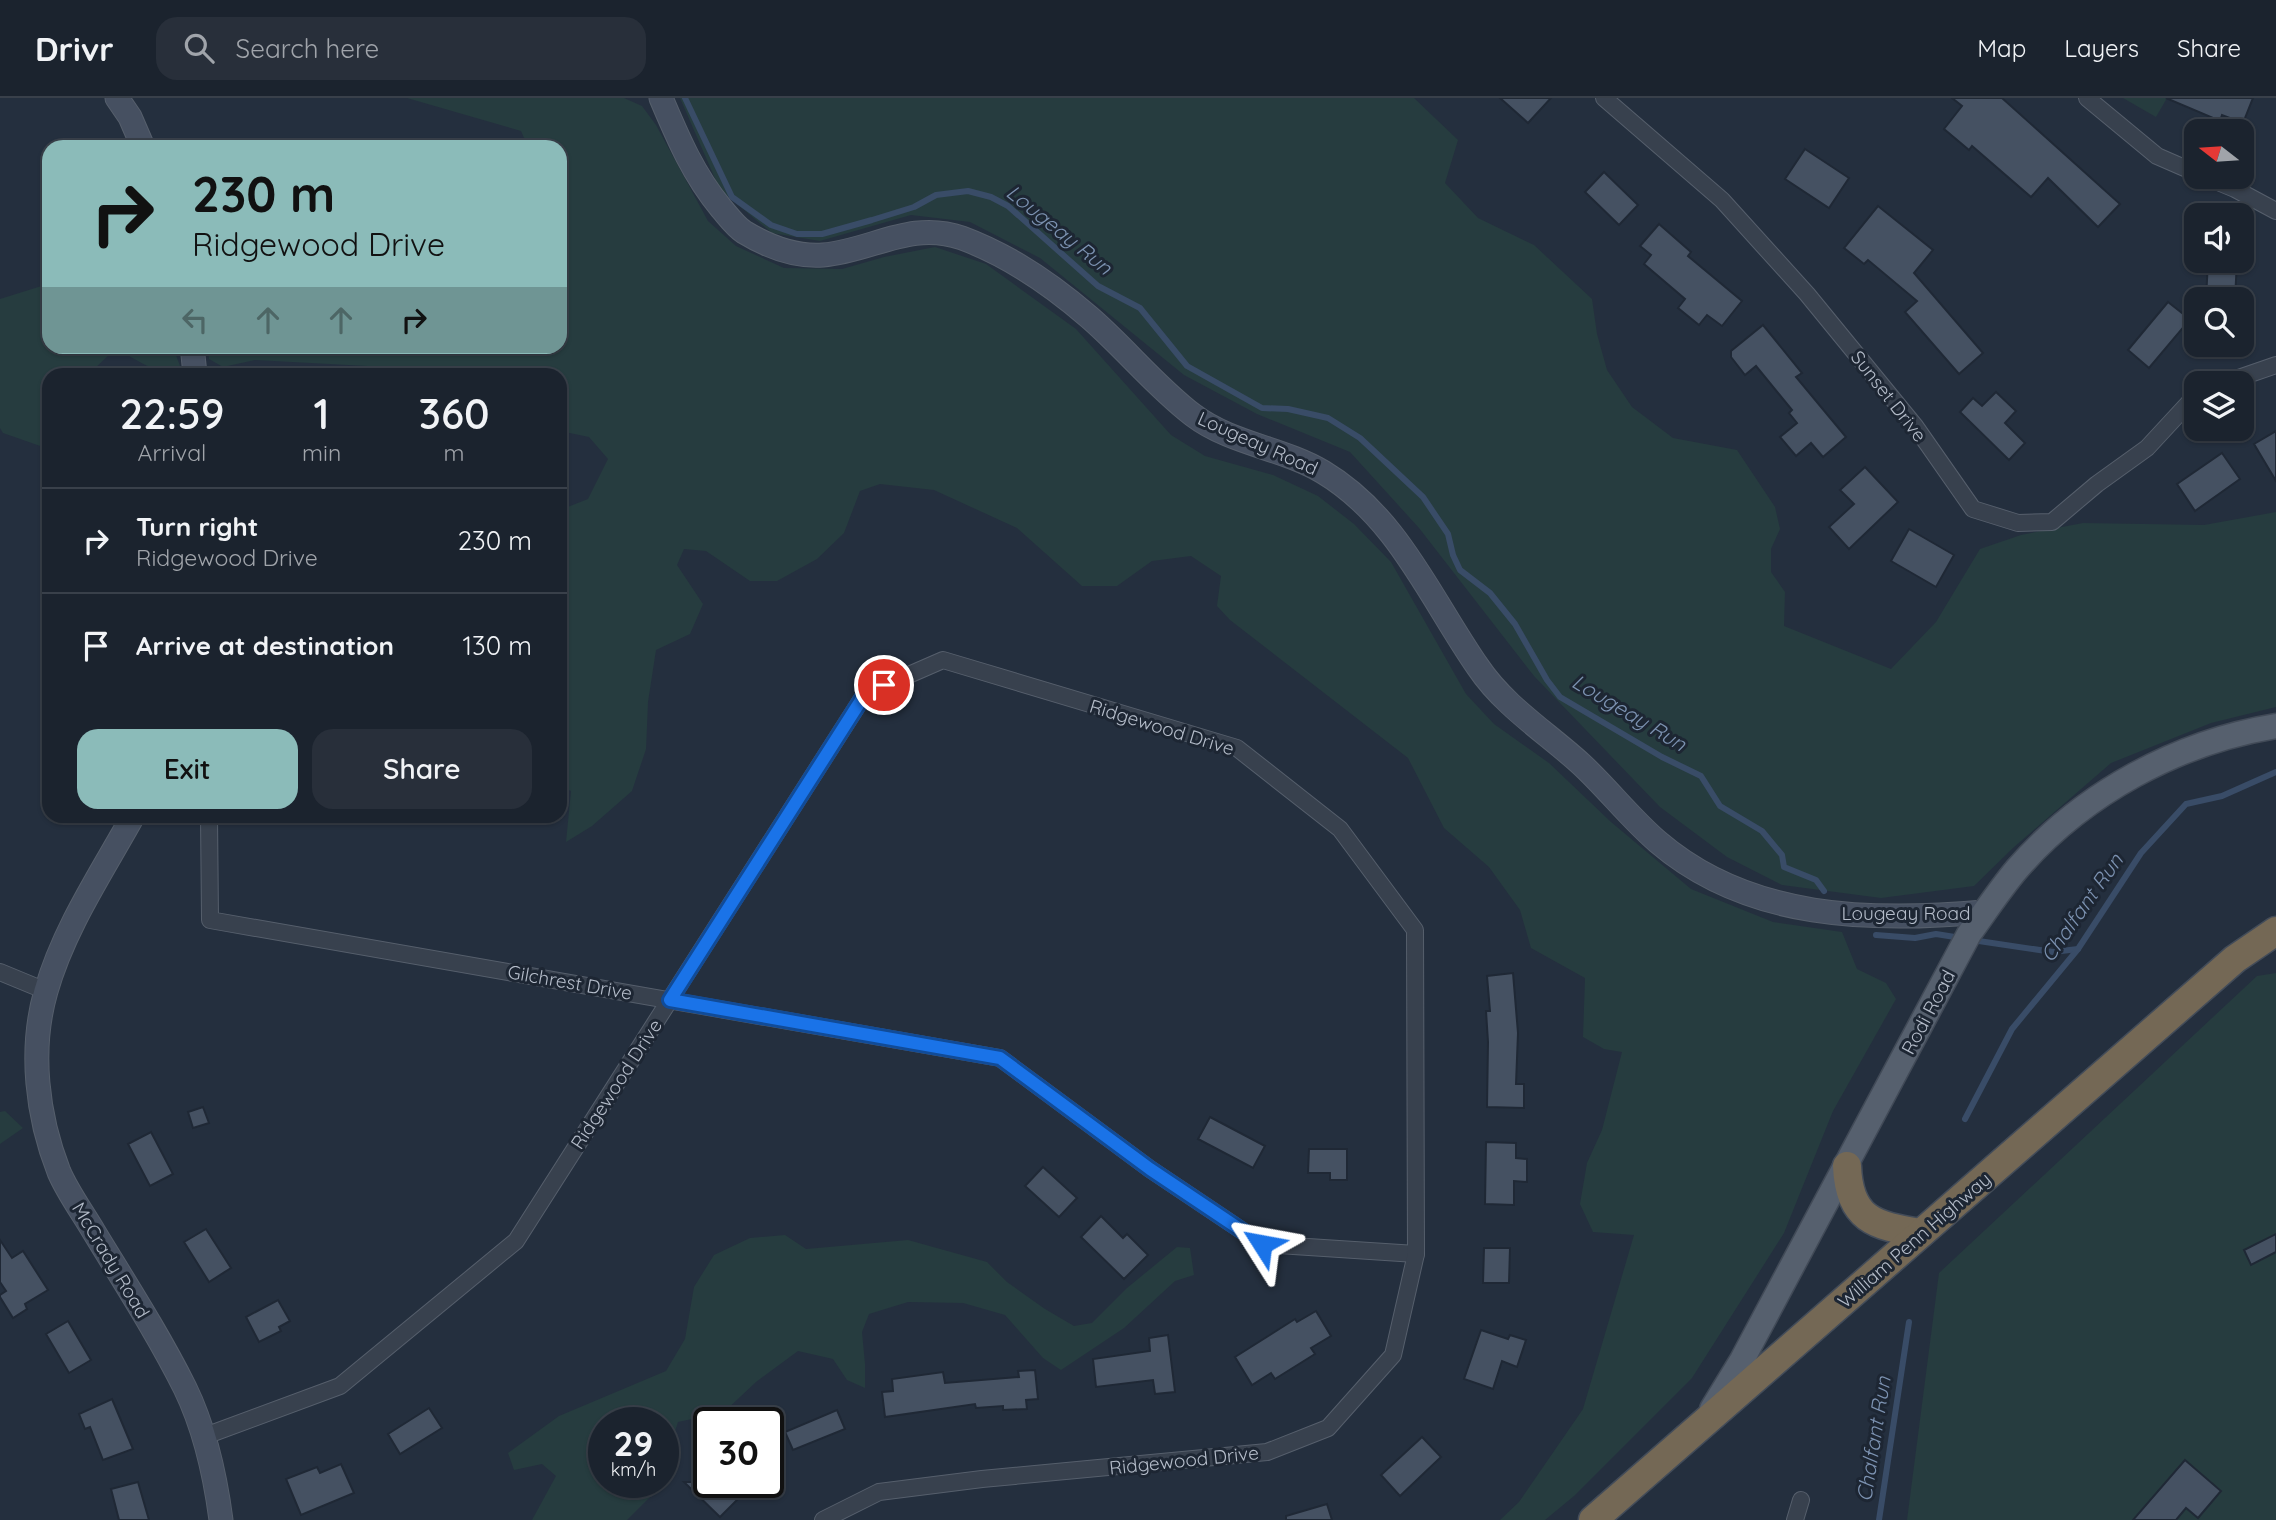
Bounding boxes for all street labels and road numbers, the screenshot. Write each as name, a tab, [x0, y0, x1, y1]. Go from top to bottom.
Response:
street label: Sunset Drive	[1846, 345, 1932, 447]
street label: Lougeay Road	[1194, 406, 1322, 480]
street label: Ridgewood Drive	[1087, 694, 1237, 760]
street label: Lougeay Road	[1841, 901, 1971, 925]
street label: Gilchrest Drive	[506, 959, 634, 1005]
street label: Rodi Road	[1896, 966, 1960, 1058]
street label: Ridgewood Drive	[565, 1014, 667, 1154]
street label: William Penn Highway	[1832, 1167, 1996, 1313]
street label: McCrady Road	[67, 1198, 155, 1322]
street label: Ridgewood Drive	[1108, 1440, 1260, 1480]

